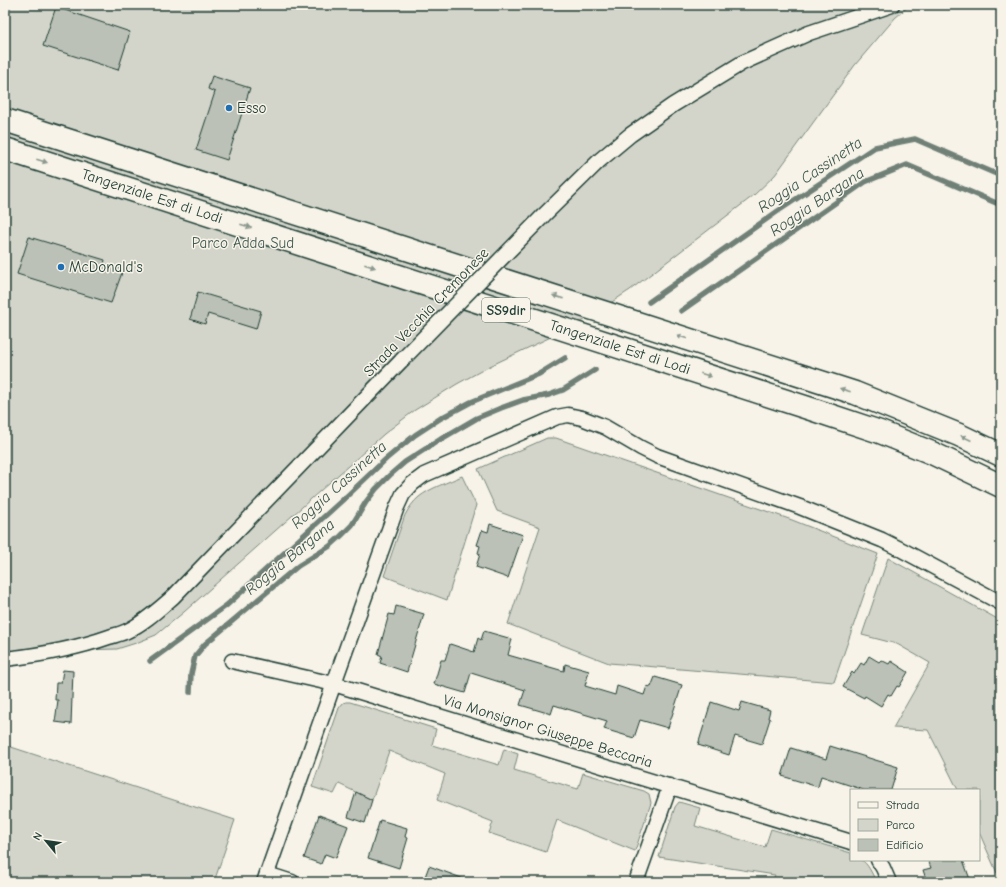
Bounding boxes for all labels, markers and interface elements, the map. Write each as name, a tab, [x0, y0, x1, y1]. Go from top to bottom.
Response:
place label: Esso	[237, 99, 266, 117]
marker: Esso	[224, 103, 234, 113]
water label: Roggia Cassinetta	[754, 133, 866, 217]
one-way arrow	[36, 158, 48, 164]
water label: Roggia Bargana	[767, 164, 867, 240]
street label: Tangenziale Est di Lodi	[79, 165, 225, 227]
one-way arrow	[240, 223, 252, 229]
park label: Parco Adda Sud	[192, 234, 294, 252]
street label: Strada Vecchia Cremonese	[360, 243, 493, 380]
place label: McDonald's	[69, 258, 143, 276]
marker: McDonald's	[56, 262, 66, 272]
one-way arrow	[364, 263, 376, 269]
one-way arrow	[551, 294, 563, 300]
road number: SS9dir	[482, 298, 530, 322]
street label: Tangenziale Est di Lodi	[547, 316, 693, 378]
one-way arrow	[675, 334, 687, 340]
one-way arrow	[701, 372, 713, 378]
one-way arrow	[839, 387, 851, 393]
one-way arrow	[960, 435, 971, 441]
water label: Roggia Cassinetta	[288, 438, 390, 532]
water label: Roggia Bargana	[242, 516, 338, 598]
street label: Via Monsignor Giuseppe Beccaria	[441, 691, 655, 771]
legend	[850, 789, 980, 861]
text: Strada	[886, 798, 919, 812]
text: Parco	[886, 818, 915, 832]
north arrow	[26, 821, 66, 861]
text: N	[30, 830, 45, 843]
text: Edificio	[886, 838, 923, 852]

